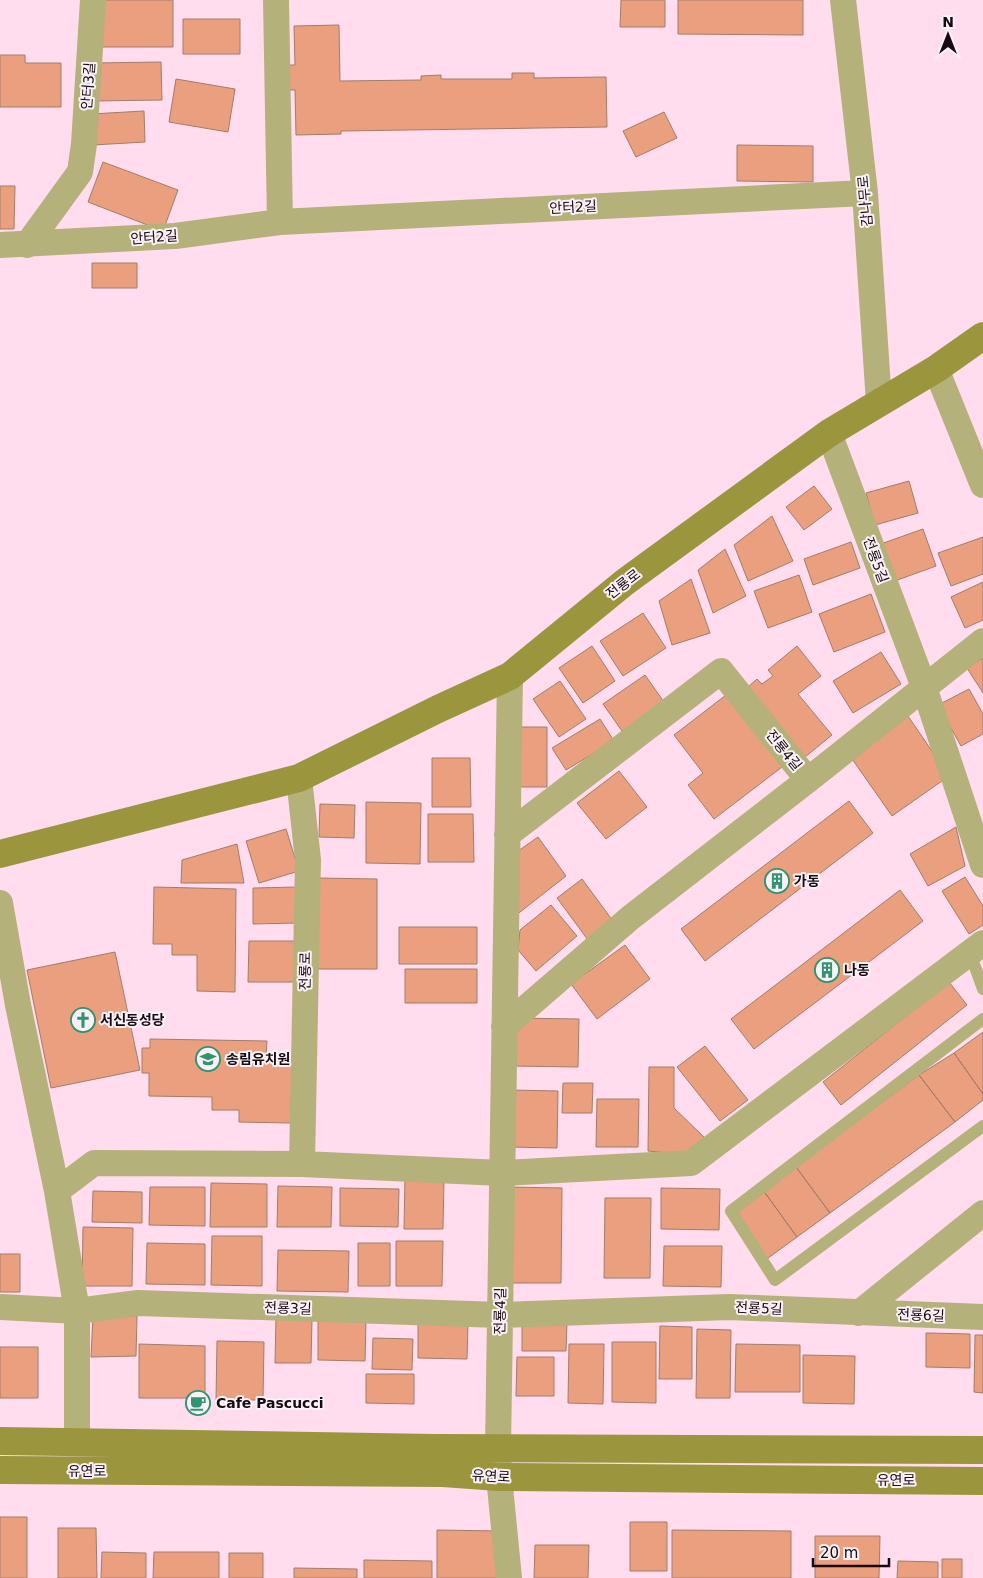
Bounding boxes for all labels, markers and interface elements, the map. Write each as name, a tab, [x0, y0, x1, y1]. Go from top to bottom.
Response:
north arrow	[923, 10, 973, 60]
text: N	[942, 14, 954, 30]
street label: 안터3길	[78, 62, 98, 110]
street label: 감나무로	[855, 175, 875, 227]
street label: 안터2길	[549, 198, 597, 216]
street label: 안터2길	[130, 227, 178, 247]
street label: 전룡5길	[860, 535, 892, 585]
street label: 전룡로	[603, 566, 643, 602]
street label: 전룡4길	[763, 726, 805, 774]
building icon: 가동	[764, 868, 790, 894]
place label: 가동	[794, 873, 820, 889]
street label: 전룡로	[297, 951, 313, 990]
building icon: 나동	[814, 957, 840, 983]
place label: 나동	[844, 962, 870, 978]
church icon: 서신동성당	[70, 1007, 96, 1033]
place label: 서신동성당	[100, 1012, 165, 1028]
school or university icon: 송림유치원	[195, 1046, 221, 1072]
place label: 송림유치원	[226, 1051, 290, 1067]
street label: 전룡4길	[492, 1287, 508, 1335]
street label: 전룡3길	[264, 1299, 312, 1317]
street label: 전룡5길	[735, 1299, 783, 1317]
street label: 전룡6길	[897, 1306, 945, 1324]
cafe icon: Cafe Pascucci	[185, 1390, 211, 1416]
place label: Cafe Pascucci	[216, 1395, 324, 1411]
street label: 유연로	[68, 1463, 106, 1479]
street label: 유연로	[471, 1467, 511, 1485]
street label: 유연로	[877, 1472, 915, 1488]
scale bar	[813, 1536, 889, 1568]
text: 20 m	[820, 1544, 858, 1562]

